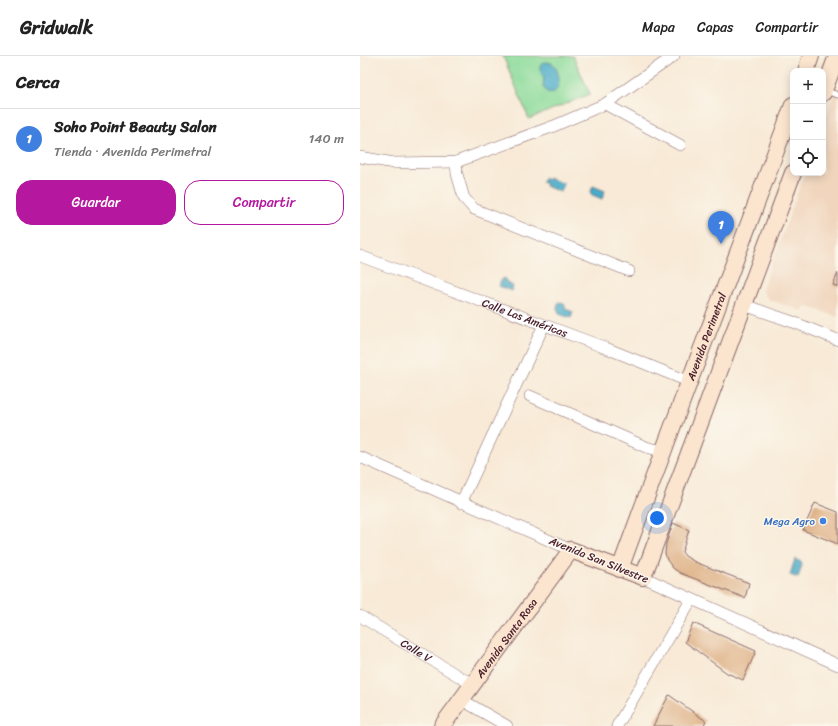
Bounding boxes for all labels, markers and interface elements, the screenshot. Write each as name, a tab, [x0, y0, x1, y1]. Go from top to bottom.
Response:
text: Gridwalk	[20, 11, 93, 44]
text: Mapa	[642, 15, 675, 40]
text: Capas	[697, 15, 734, 40]
text: Compartir	[756, 15, 818, 40]
text: Cerca	[16, 67, 59, 97]
map controls	[790, 68, 826, 176]
button: +	[790, 68, 826, 104]
button: −	[790, 104, 826, 140]
text: Soho Point Beauty Salon	[54, 114, 217, 140]
text: 1	[26, 127, 32, 150]
text: 140 m	[309, 127, 344, 150]
text: Tienda · Avenida Perimetral	[54, 140, 211, 163]
button: locate	[790, 140, 826, 176]
button: Guardar	[16, 180, 176, 225]
button: Compartir	[184, 180, 344, 225]
pin: 1	[708, 211, 734, 244]
street label: Avenida Perimetral	[681, 289, 732, 384]
street label: Calle Las Américas	[479, 293, 571, 343]
your location	[647, 508, 667, 528]
place label: Mega Agro	[764, 512, 816, 531]
marker: Mega Agro	[818, 516, 828, 526]
street label: Avenida San Silvestre	[545, 531, 652, 589]
street label: Avenida Santa Rosa	[470, 594, 542, 683]
street label: Calle V	[397, 633, 436, 668]

